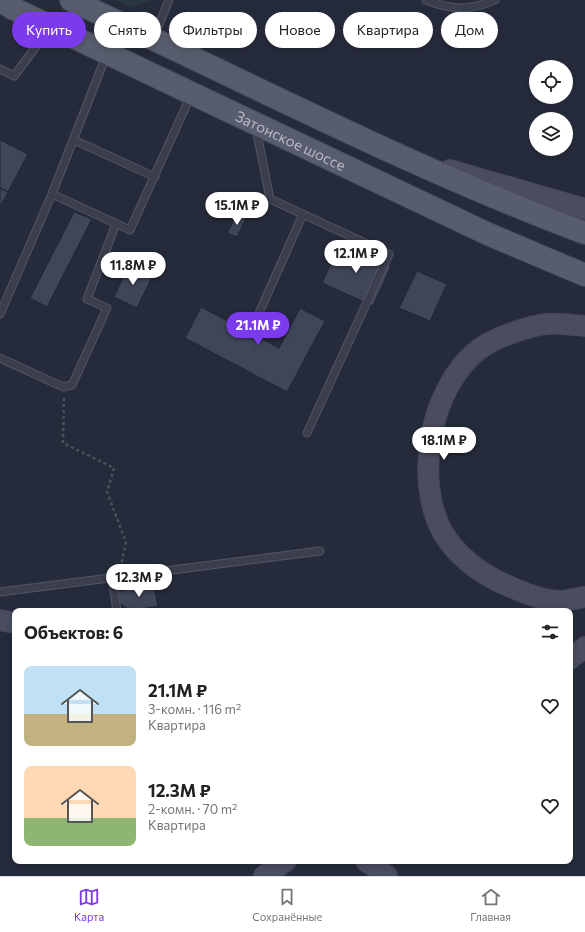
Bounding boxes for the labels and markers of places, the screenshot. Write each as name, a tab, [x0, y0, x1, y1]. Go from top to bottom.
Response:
pin: 15.1M ₽	[200, 192, 274, 226]
pin: 12.1M ₽	[319, 240, 393, 274]
pin: 11.8M ₽	[96, 252, 170, 286]
pin: 21.1M ₽	[221, 312, 295, 346]
pin: 18.1M ₽	[407, 427, 481, 461]
pin: 12.3M ₽	[102, 564, 176, 598]

